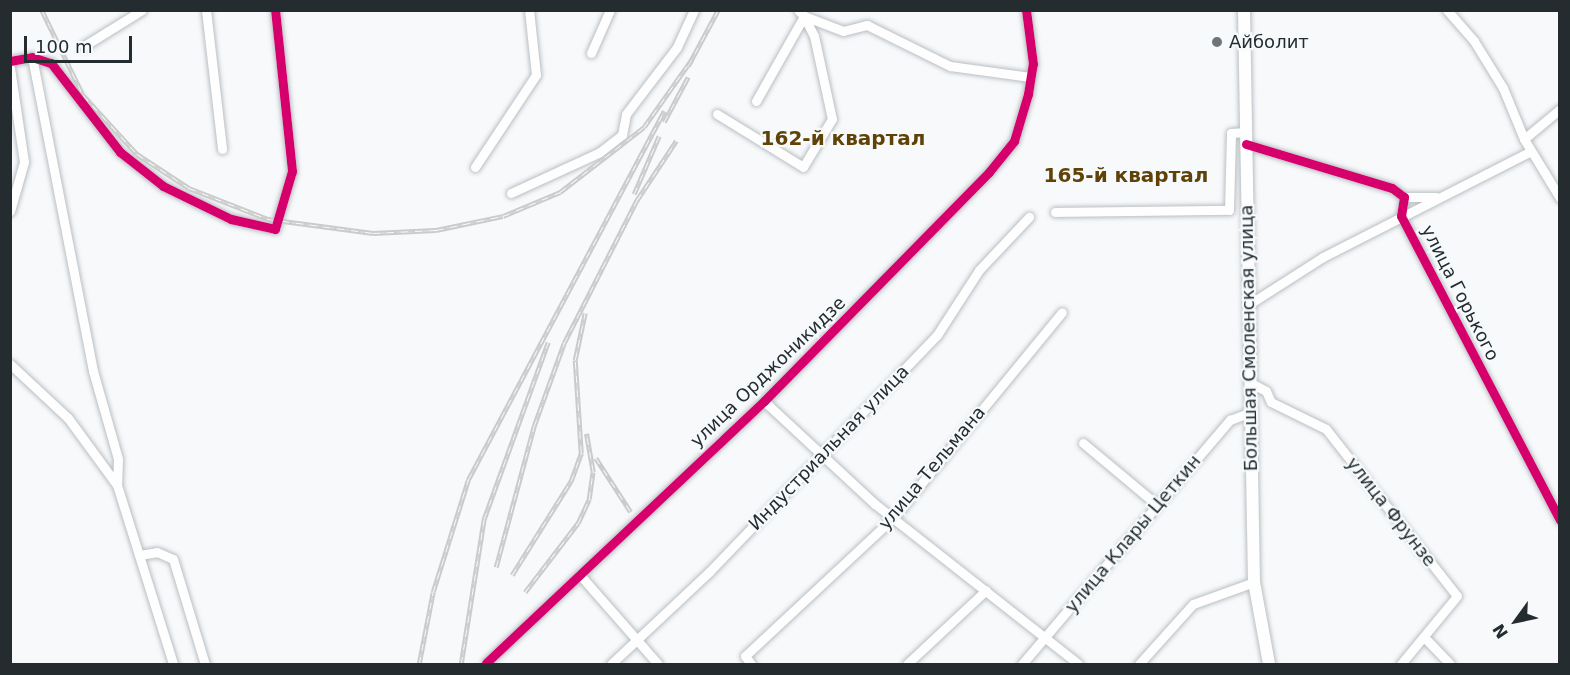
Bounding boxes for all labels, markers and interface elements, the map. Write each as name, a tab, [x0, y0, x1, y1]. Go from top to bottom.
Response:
scale bar	[27, 24, 135, 62]
place label: Айболит	[1229, 31, 1309, 53]
marker: Айболит	[1210, 35, 1224, 49]
text: 100 m	[35, 36, 93, 57]
district label: 162-й квартал	[761, 126, 925, 150]
district label: 165-й квартал	[1044, 163, 1208, 187]
street label: Большая Смоленская улица	[1236, 205, 1262, 471]
street label: улица Горького	[1417, 222, 1503, 364]
street label: улица Орджоникидзе	[686, 292, 850, 452]
street label: Индустриальная улица	[744, 361, 914, 535]
street label: улица Тельмана	[874, 402, 990, 534]
street label: улица Клары Цеткин	[1061, 451, 1205, 617]
street label: улица Фрунзе	[1342, 453, 1440, 571]
north arrow	[1486, 591, 1546, 651]
text: N	[1489, 620, 1512, 642]

